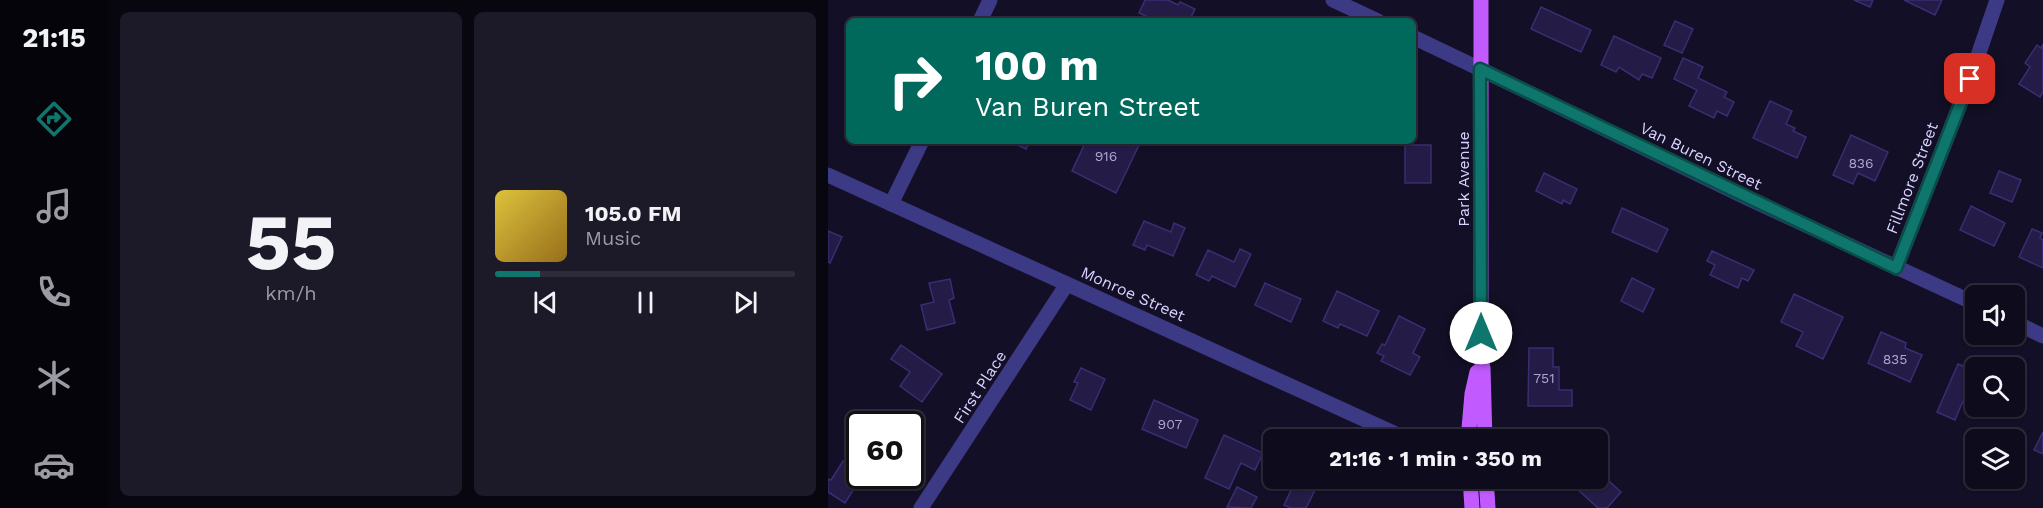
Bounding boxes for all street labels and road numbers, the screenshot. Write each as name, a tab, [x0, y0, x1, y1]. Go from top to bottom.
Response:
street label: Van Buren Street	[1637, 118, 1765, 194]
street label: Fillmore Street	[1882, 119, 1942, 236]
street label: Park Avenue	[1454, 131, 1473, 227]
street label: Monroe Street	[1078, 263, 1188, 326]
street label: First Place	[950, 347, 1010, 427]

